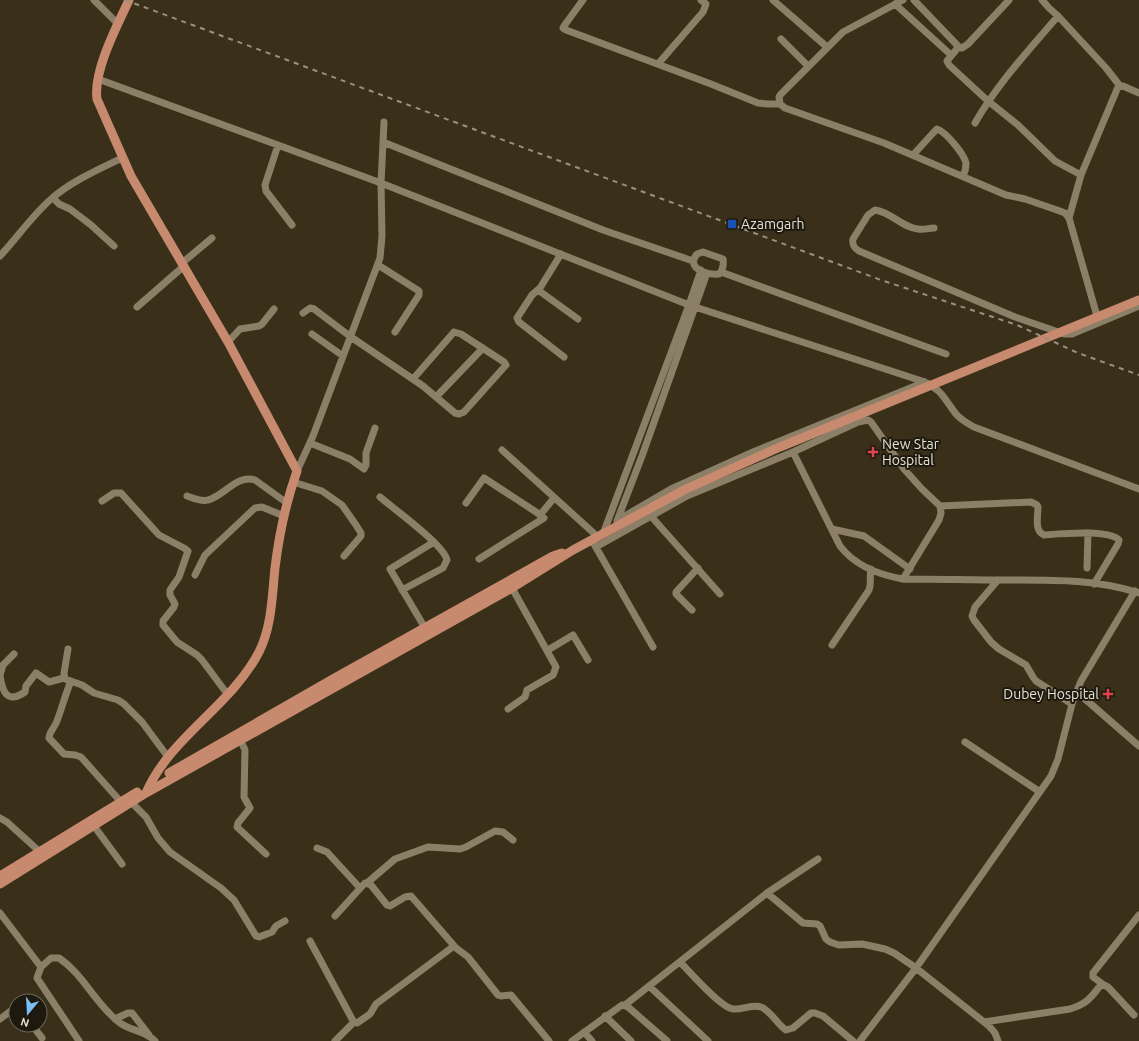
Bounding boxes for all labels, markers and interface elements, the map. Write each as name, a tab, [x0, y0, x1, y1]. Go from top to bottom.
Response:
place label: Azamgarh	[741, 216, 805, 232]
marker: Azamgarh	[726, 218, 738, 230]
place label: New Star Hospital	[882, 436, 940, 468]
marker: New Star Hospital	[867, 446, 879, 458]
place label: Dubey Hospital	[1003, 686, 1099, 702]
marker: Dubey Hospital	[1102, 688, 1114, 700]
north arrow	[8, 993, 48, 1033]
text: N	[19, 1016, 31, 1029]

